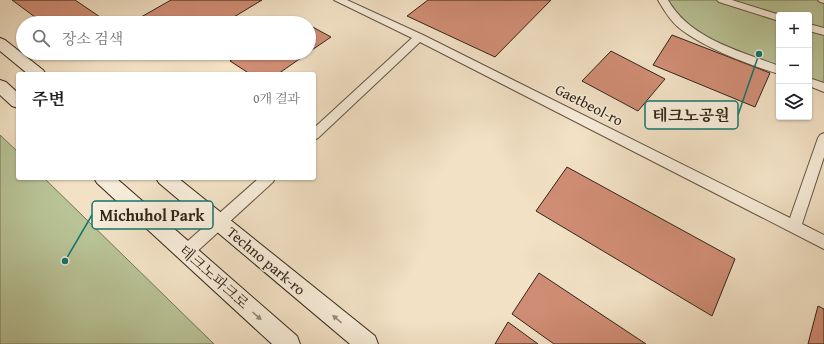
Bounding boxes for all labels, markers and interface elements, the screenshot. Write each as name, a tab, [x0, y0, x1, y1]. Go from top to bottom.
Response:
map controls	[776, 12, 812, 120]
button: +	[776, 12, 812, 48]
search box	[16, 16, 316, 60]
icon: search	[30, 27, 52, 49]
text: 장소 검색	[62, 28, 123, 49]
button: −	[776, 48, 812, 84]
street label: Gaetbeol-ro	[552, 78, 627, 131]
button: layers	[776, 84, 812, 120]
text: 주변	[32, 86, 65, 111]
text: 0개 결과	[253, 89, 300, 108]
callout: 테크노공원	[645, 101, 738, 129]
text: 테크노공원	[652, 103, 730, 127]
callout: Michuhol Park	[92, 201, 213, 229]
text: Michuhol Park	[100, 203, 205, 227]
street label: Techno park-ro	[222, 221, 310, 300]
street label: 테크노파크로	[175, 240, 254, 314]
one-way arrow	[252, 311, 263, 320]
one-way arrow	[331, 315, 342, 324]

